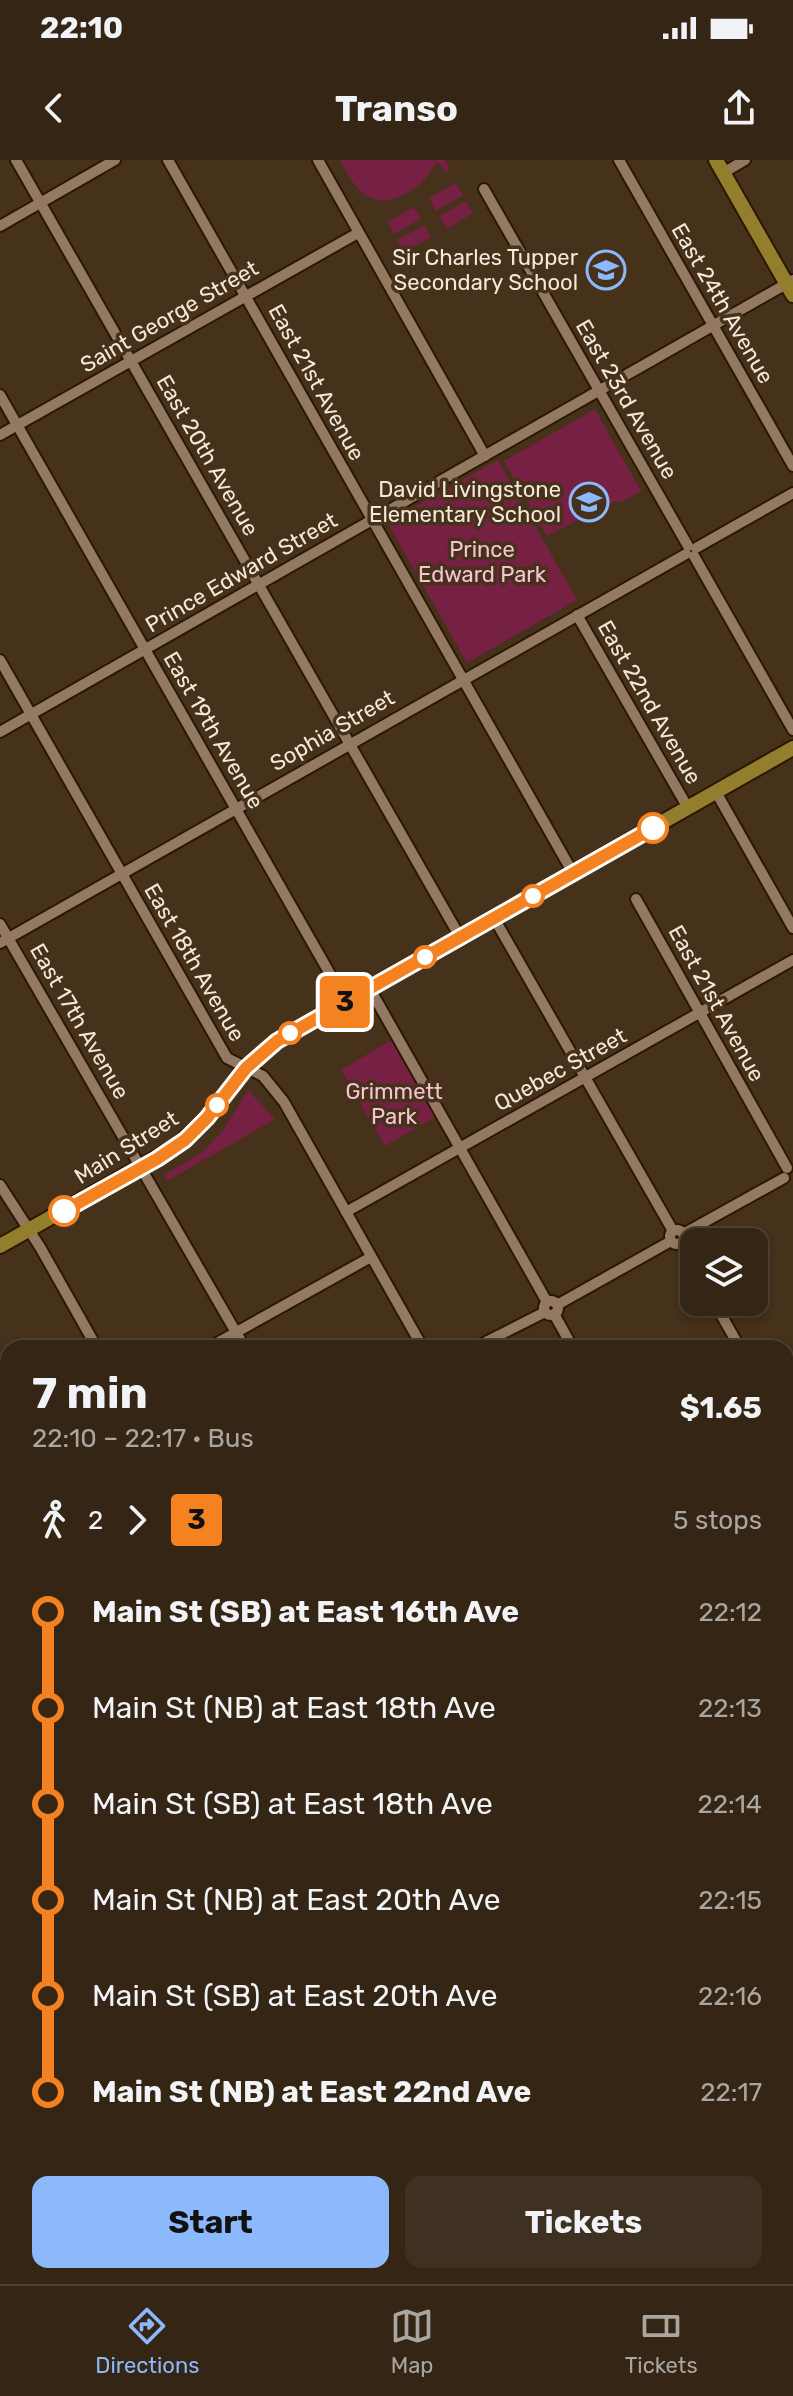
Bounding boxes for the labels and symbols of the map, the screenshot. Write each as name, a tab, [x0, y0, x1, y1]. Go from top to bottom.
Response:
street label: East 24th Avenue	[666, 218, 779, 388]
place label: Sir Charles Tupper Secondary School	[392, 244, 579, 296]
school or university icon: Sir Charles Tupper Secondary School	[585, 249, 627, 291]
street label: Saint George Street	[76, 254, 263, 378]
street label: East 21st Avenue	[262, 299, 371, 465]
street label: East 23rd Avenue	[570, 315, 683, 484]
street label: East 20th Avenue	[151, 370, 265, 541]
place label: David Livingstone Elementary School	[369, 476, 561, 528]
school or university icon: David Livingstone Elementary School	[568, 481, 610, 523]
street label: Prince Edward Street	[141, 506, 342, 638]
park label: Prince Edward Park	[418, 536, 547, 588]
street label: East 22nd Avenue	[592, 615, 707, 789]
street label: East 19th Avenue	[158, 647, 270, 814]
street label: Sophia Street	[265, 684, 400, 777]
unlabelled marker	[638, 813, 668, 843]
street label: East 18th Avenue	[138, 878, 251, 1046]
unlabelled marker	[522, 885, 544, 907]
street label: East 21st Avenue	[662, 920, 771, 1086]
street label: East 17th Avenue	[24, 939, 135, 1104]
unlabelled marker	[414, 946, 436, 968]
line badge: 3	[319, 976, 371, 1028]
unlabelled marker	[279, 1022, 301, 1044]
street label: Quebec Street	[489, 1022, 631, 1117]
park label: Grimmett Park	[345, 1078, 443, 1130]
unlabelled marker	[206, 1094, 228, 1116]
street label: Main Street	[69, 1105, 183, 1190]
unlabelled marker	[49, 1196, 79, 1226]

